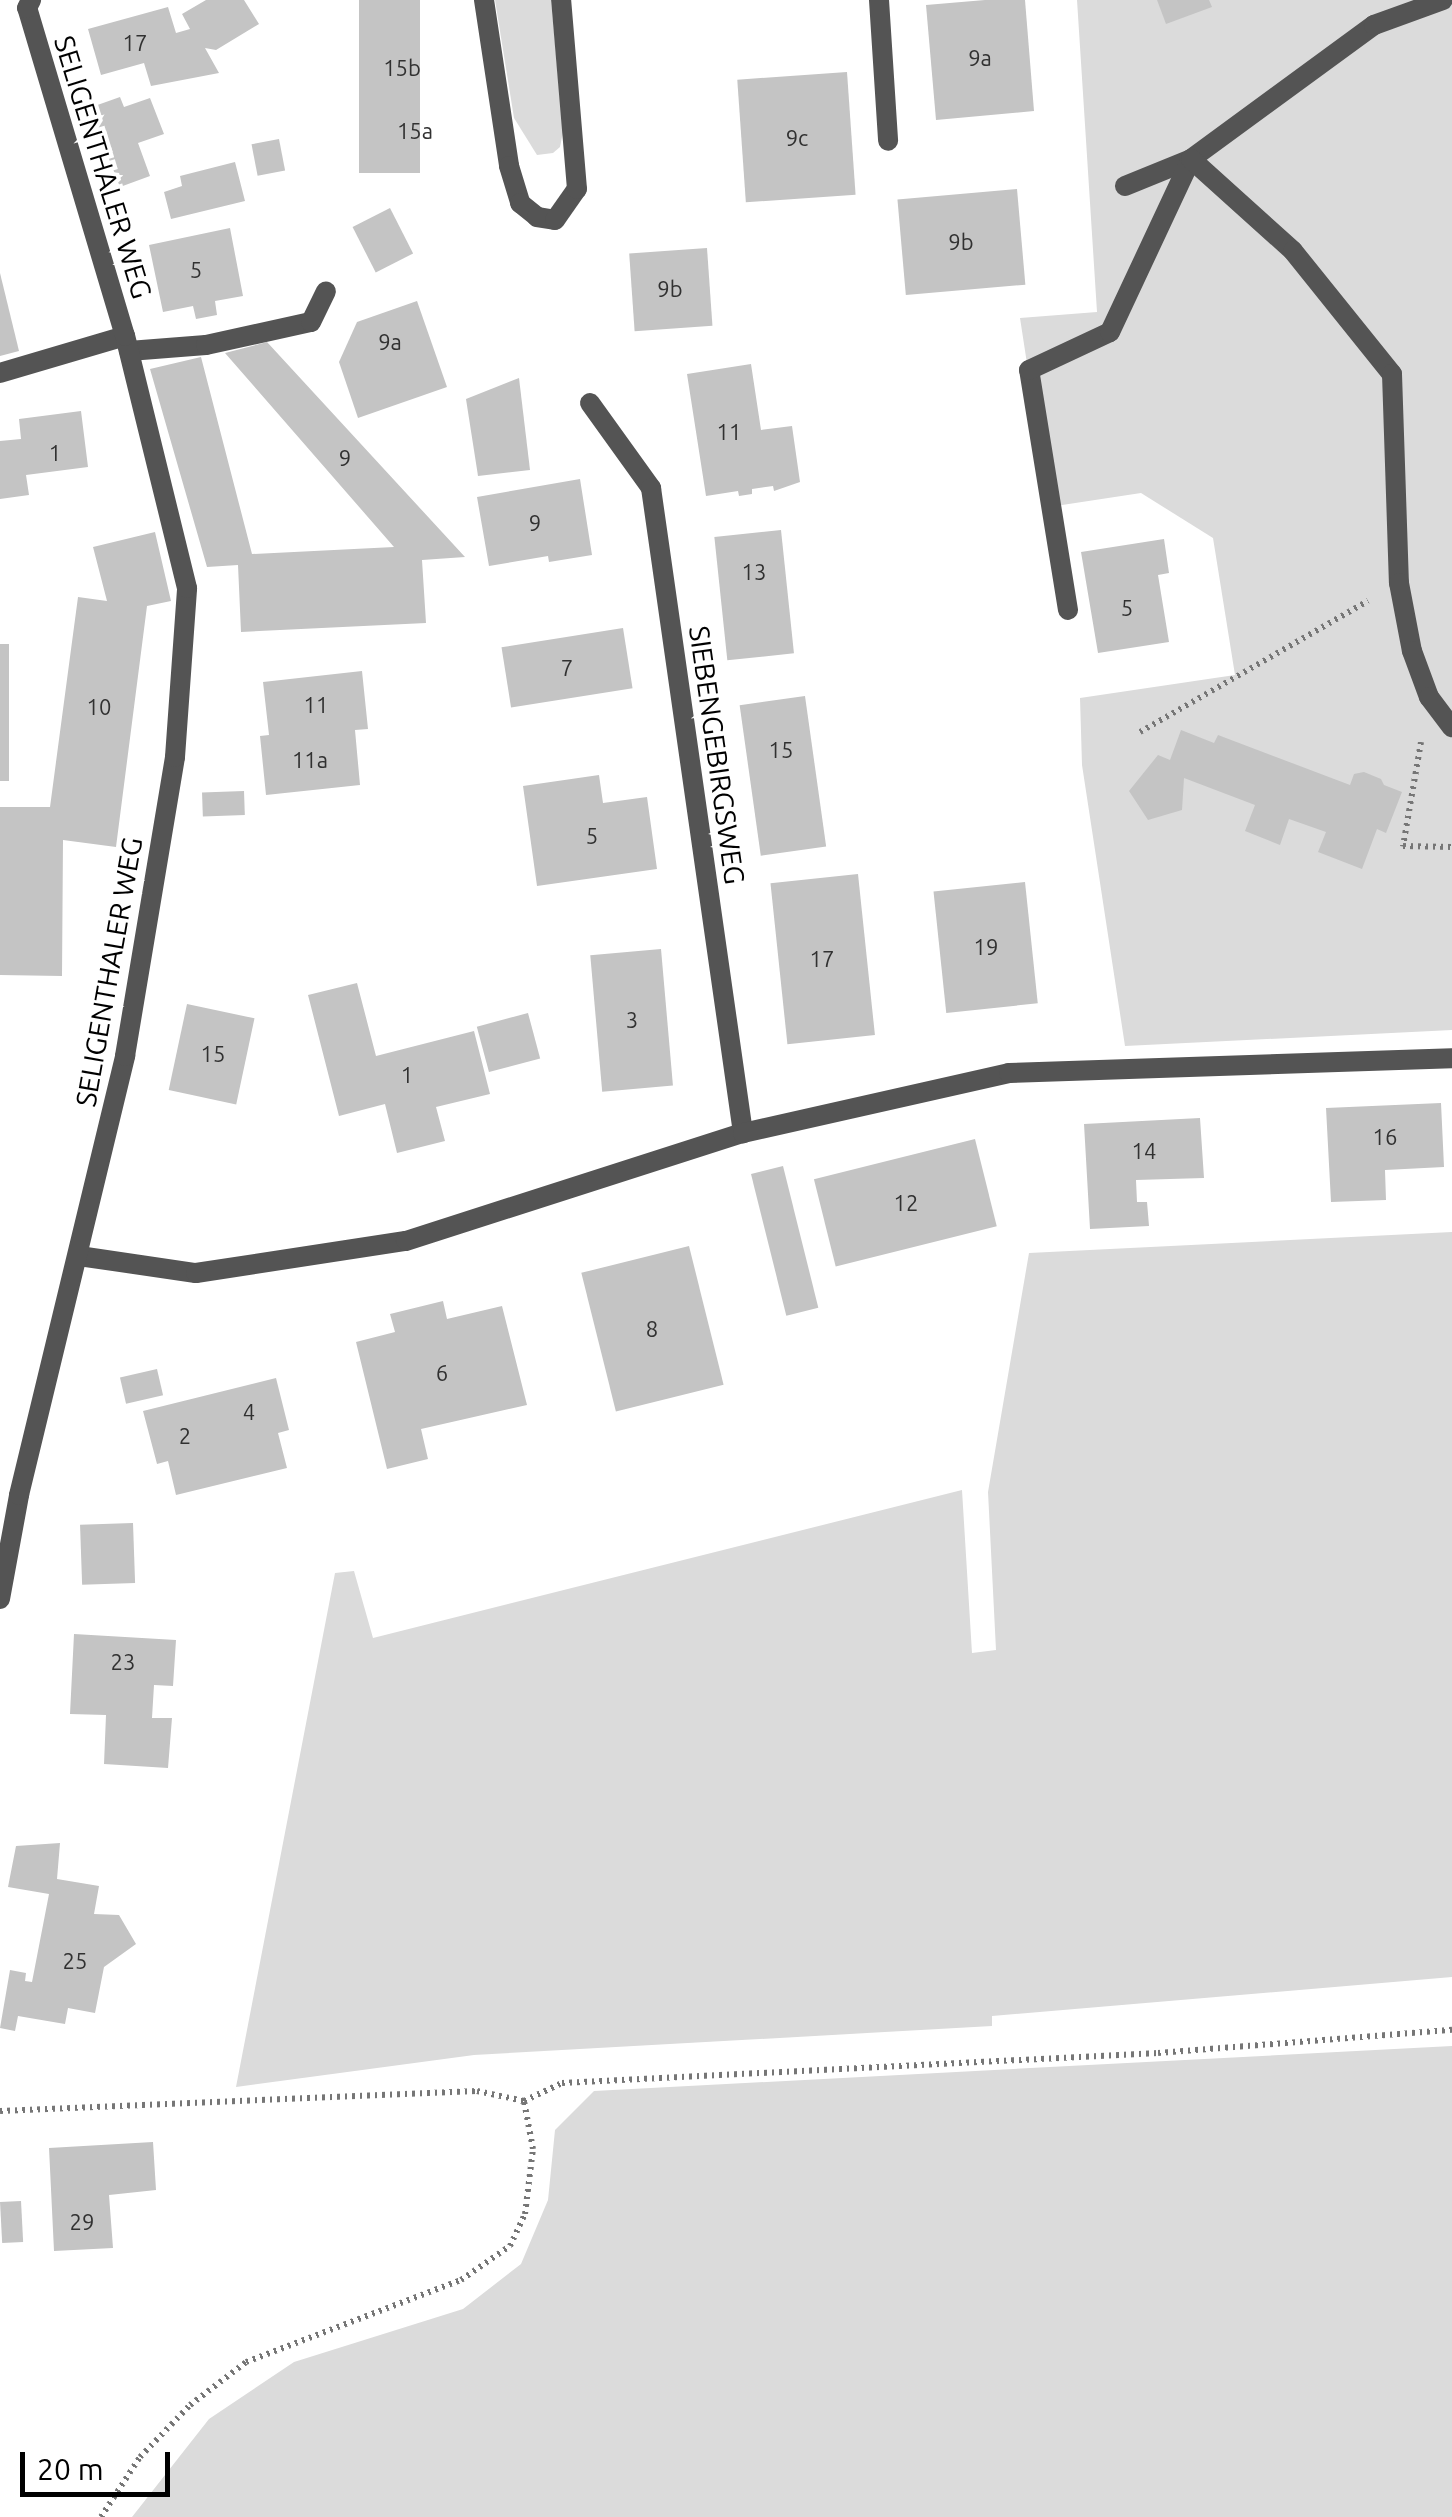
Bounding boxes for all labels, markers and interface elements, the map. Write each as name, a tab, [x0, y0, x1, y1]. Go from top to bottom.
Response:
house number: 17	[123, 30, 147, 56]
street label: SELIGENTHALER WEG	[47, 32, 159, 302]
house number: 9a	[968, 45, 992, 71]
house number: 15b	[383, 55, 421, 81]
house number: 15a	[397, 118, 433, 144]
house number: 9c	[786, 125, 808, 151]
house number: 9b	[948, 229, 974, 255]
house number: 5	[190, 257, 202, 283]
house number: 9b	[657, 276, 683, 302]
house number: 9a	[378, 329, 402, 355]
house number: 11	[717, 419, 741, 445]
house number: 1	[49, 440, 61, 466]
house number: 9	[339, 445, 351, 471]
house number: 9	[529, 510, 541, 536]
house number: 13	[742, 559, 766, 585]
house number: 5	[1121, 595, 1133, 621]
street label: SIEBENGEBIRGSWEG	[682, 624, 752, 886]
house number: 7	[561, 655, 573, 681]
house number: 11	[304, 692, 328, 718]
house number: 10	[87, 694, 111, 720]
house number: 15	[769, 737, 793, 763]
house number: 11a	[292, 747, 328, 773]
house number: 5	[586, 823, 598, 849]
street label: SELIGENTHALER WEG	[69, 835, 149, 1109]
house number: 19	[974, 934, 998, 960]
house number: 17	[810, 946, 834, 972]
house number: 3	[626, 1007, 638, 1033]
house number: 15	[201, 1041, 225, 1067]
house number: 1	[401, 1062, 413, 1088]
house number: 16	[1373, 1124, 1397, 1150]
house number: 14	[1132, 1138, 1156, 1164]
house number: 12	[894, 1190, 918, 1216]
house number: 8	[646, 1316, 658, 1342]
house number: 6	[436, 1360, 448, 1386]
house number: 4	[243, 1399, 255, 1425]
house number: 2	[179, 1423, 191, 1449]
house number: 23	[111, 1649, 135, 1675]
house number: 25	[63, 1948, 87, 1974]
house number: 29	[70, 2209, 94, 2235]
scale bar	[25, 2432, 175, 2494]
text: 20 m	[37, 2452, 104, 2486]

